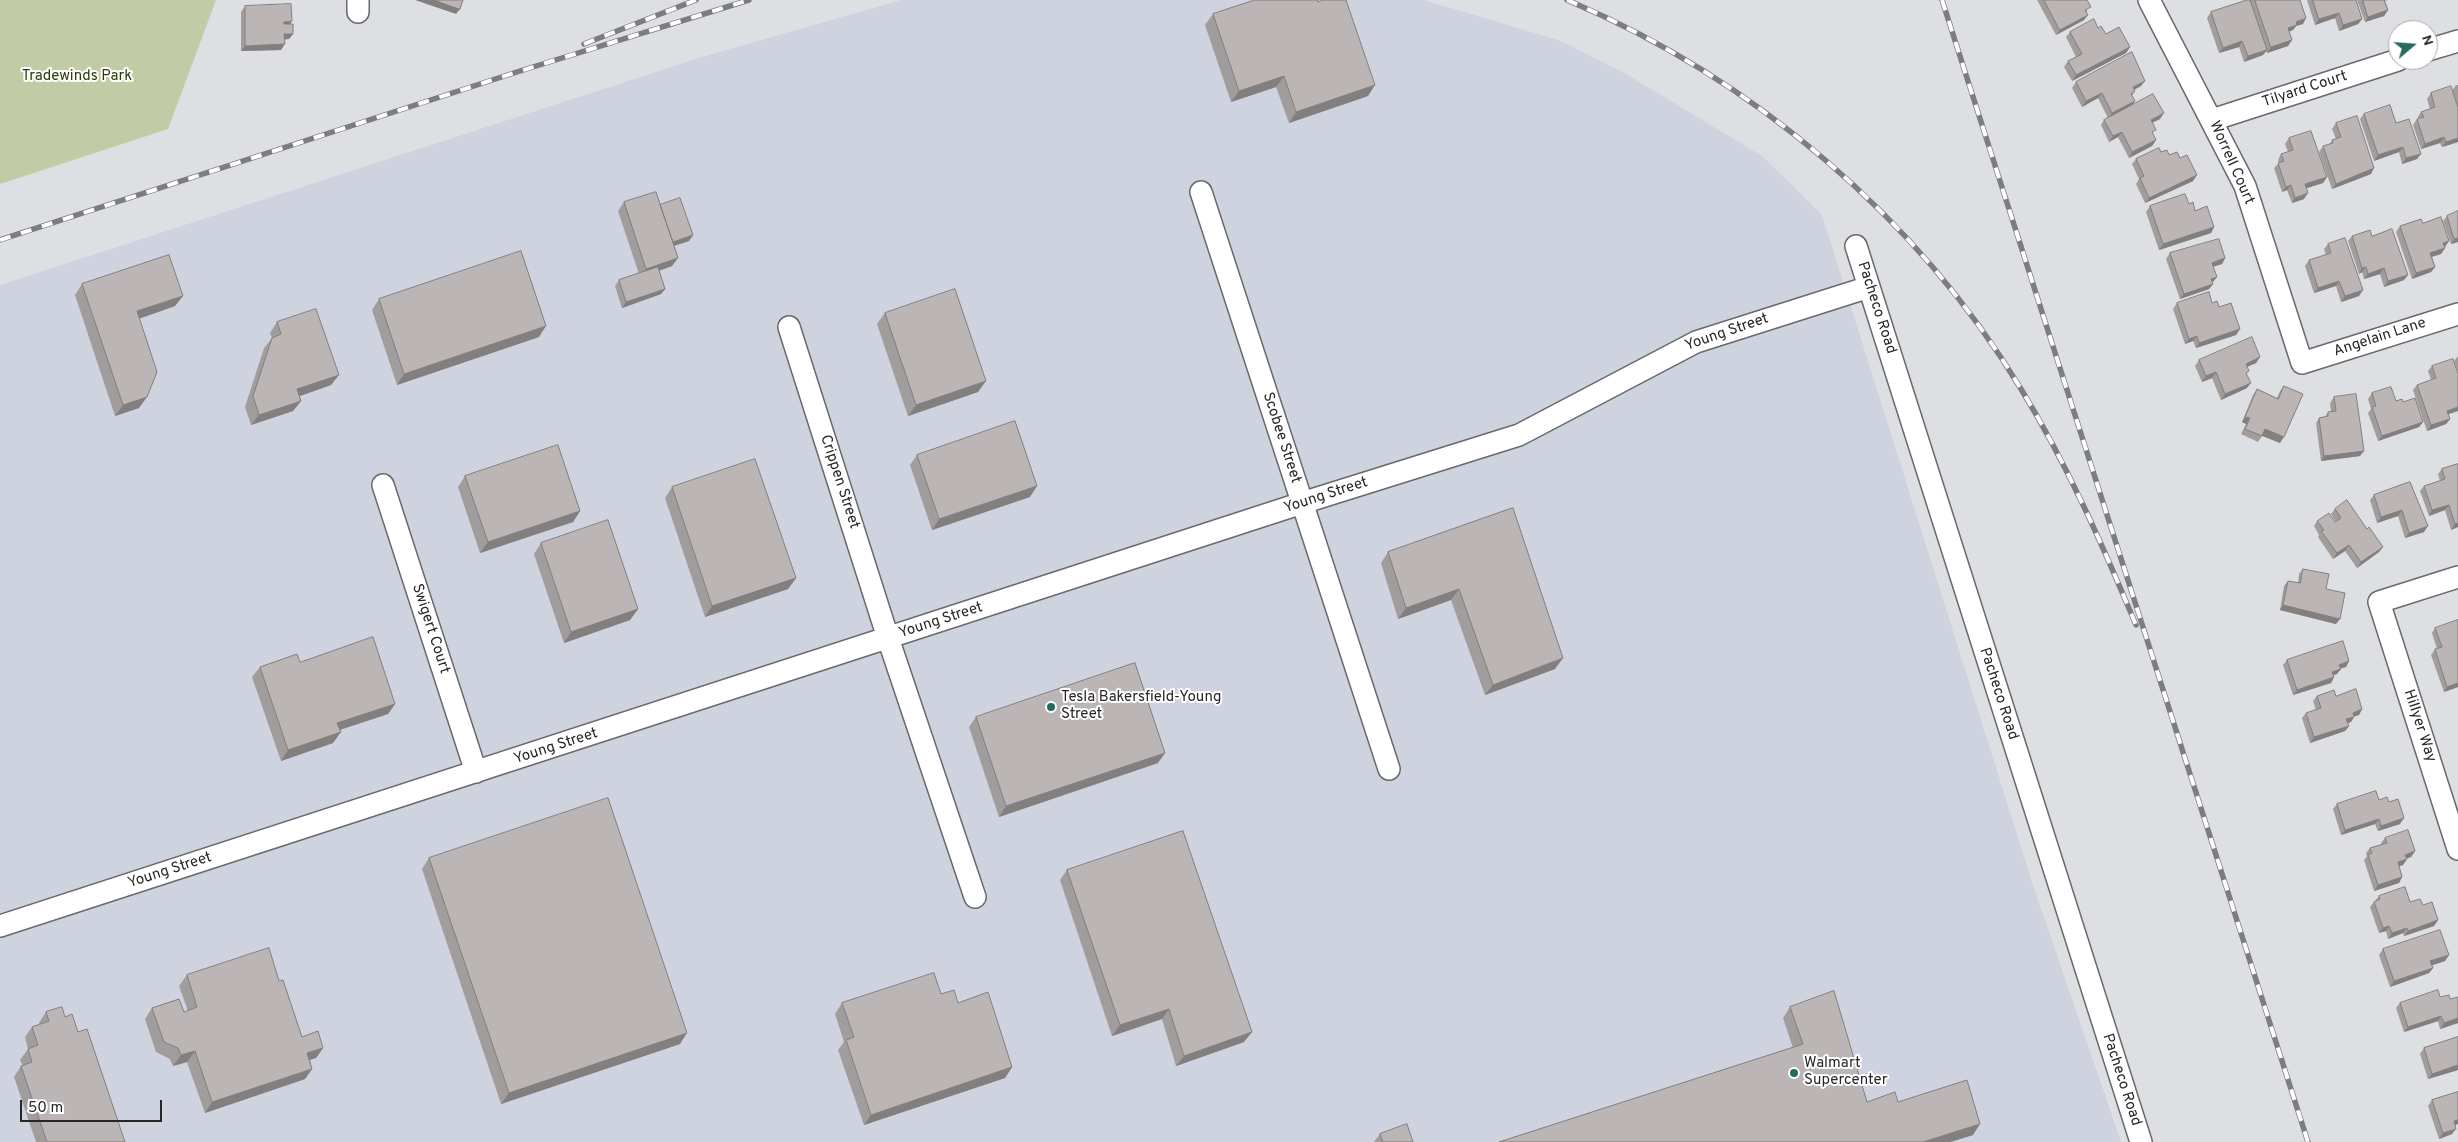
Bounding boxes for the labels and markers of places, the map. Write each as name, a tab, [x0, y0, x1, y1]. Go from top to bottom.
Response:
place label: Tesla Bakersfield-Young Street	[1061, 689, 1222, 724]
marker: Tesla Bakersfield-Young Street	[1045, 701, 1057, 713]
place label: Walmart Supercenter	[1804, 1055, 1888, 1090]
marker: Walmart Supercenter	[1788, 1067, 1800, 1079]

